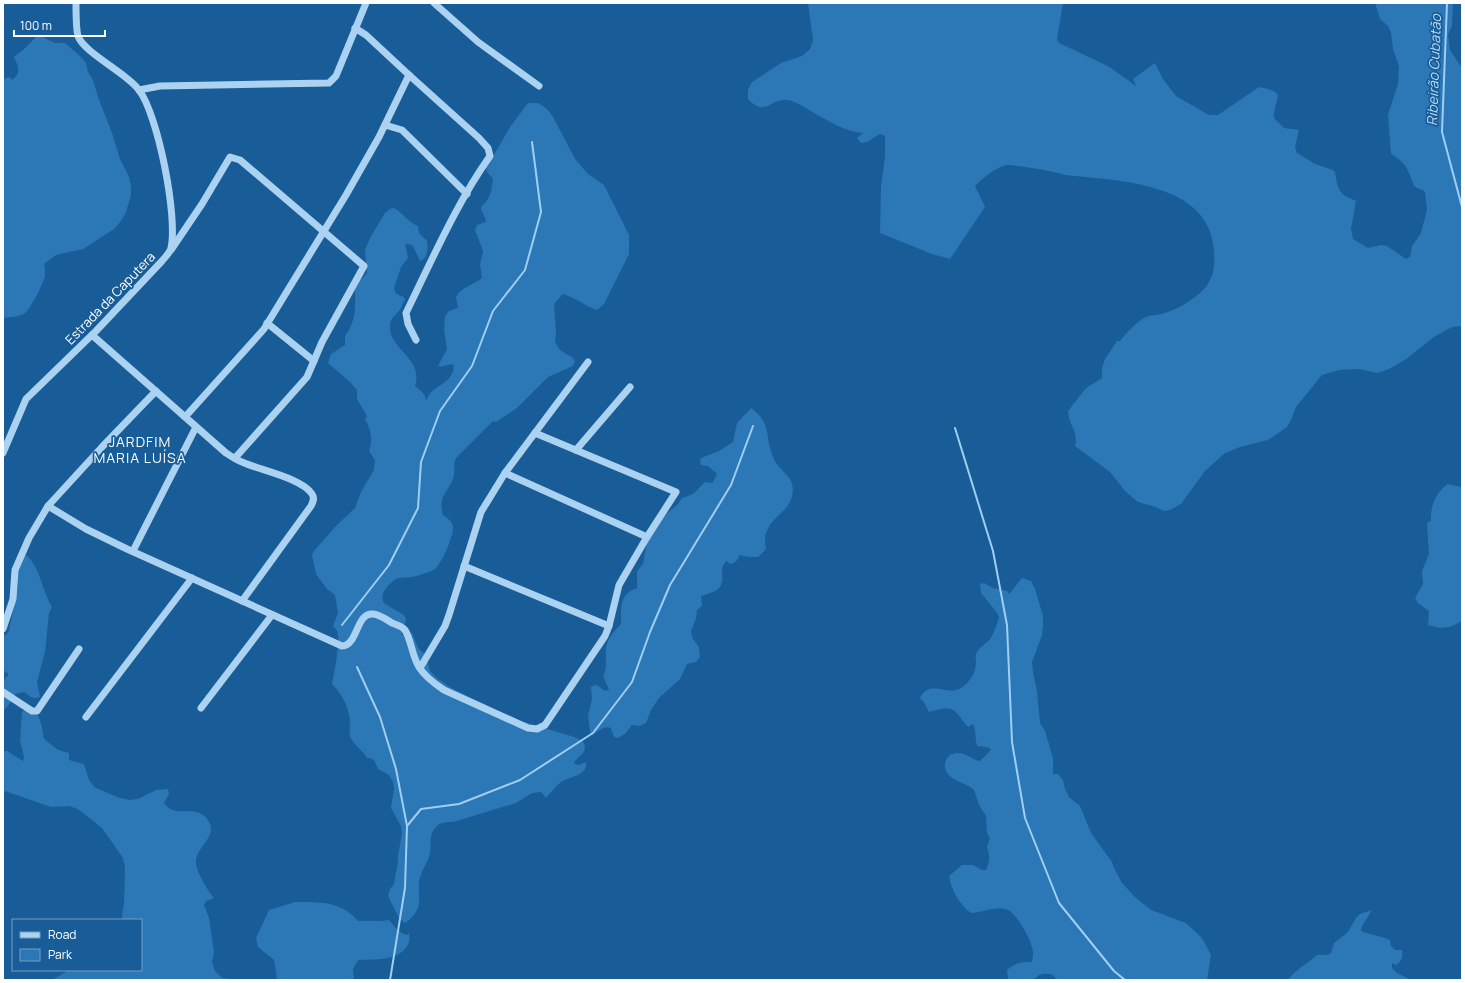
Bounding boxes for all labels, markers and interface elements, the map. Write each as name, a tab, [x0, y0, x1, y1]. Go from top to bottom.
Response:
scale bar	[14, 12, 105, 38]
water label: Ribeirão Cubatão	[1422, 13, 1445, 126]
text: 100 m	[20, 17, 52, 34]
street label: Estrada da Caputera	[61, 248, 159, 348]
district label: JARDFIM MARIA LUÍSA	[93, 432, 187, 467]
legend	[12, 919, 142, 971]
text: Road	[48, 926, 76, 943]
text: Park	[48, 946, 73, 963]

